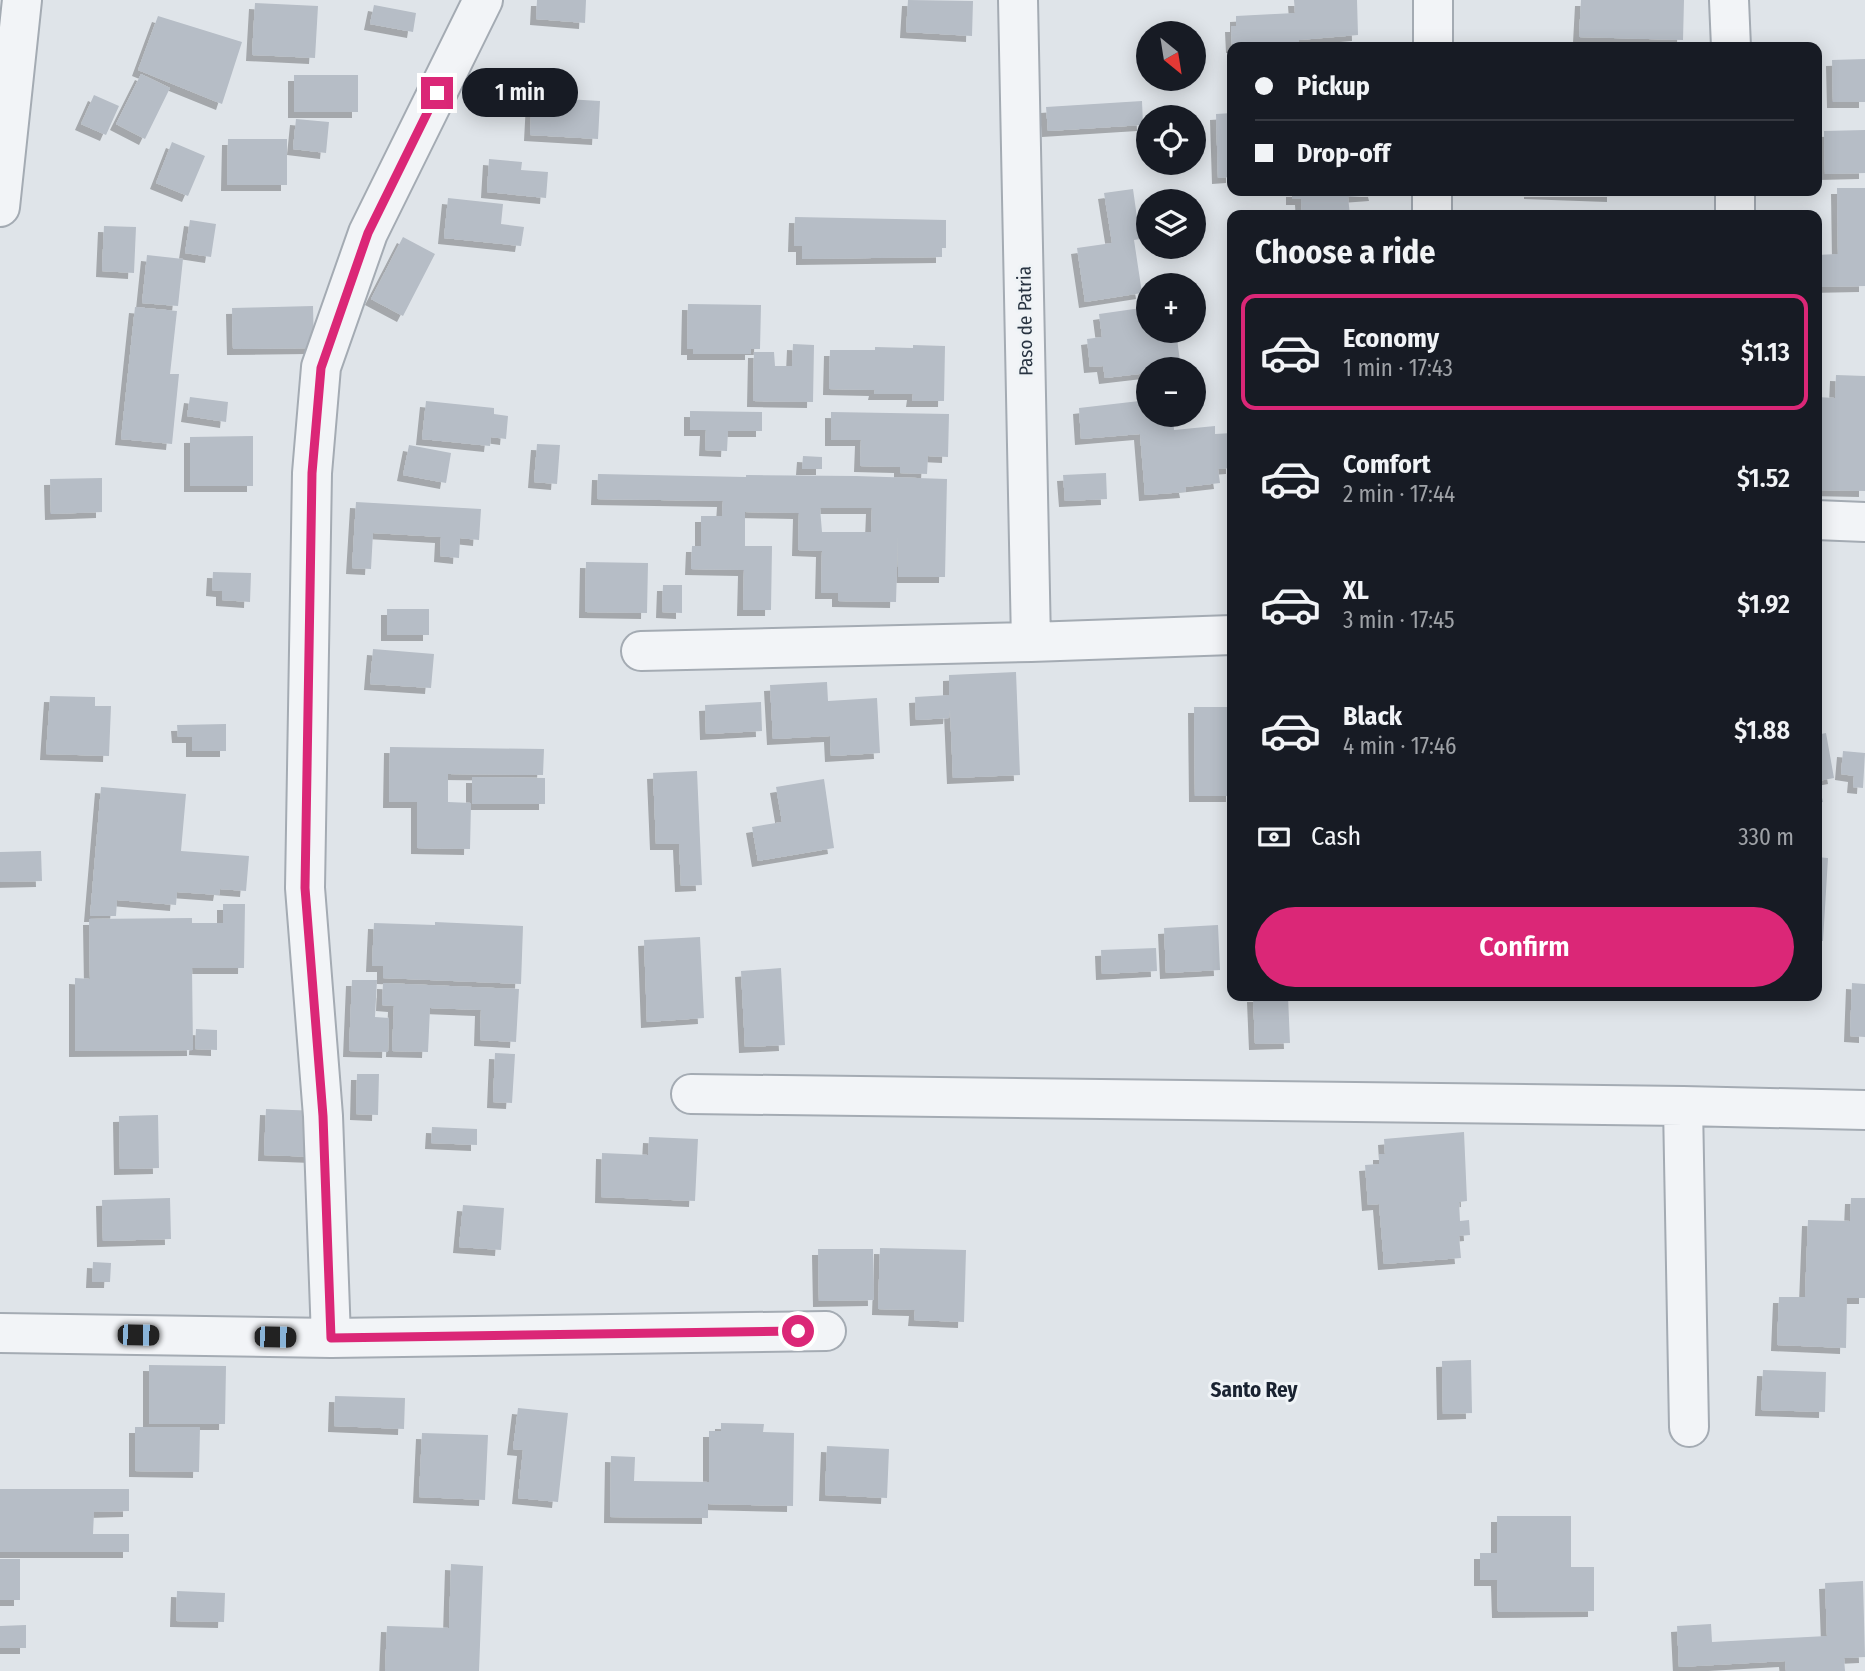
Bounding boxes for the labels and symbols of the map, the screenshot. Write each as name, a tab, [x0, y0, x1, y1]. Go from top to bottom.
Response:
north arrow	[1136, 21, 1206, 91]
callout: 1 min	[462, 68, 577, 118]
route end	[421, 77, 453, 109]
street label: Paso de Patria	[1013, 266, 1037, 376]
route start	[782, 1315, 814, 1347]
car	[117, 1324, 160, 1346]
car	[254, 1326, 297, 1348]
district label: Santo Rey	[1211, 1377, 1298, 1403]

